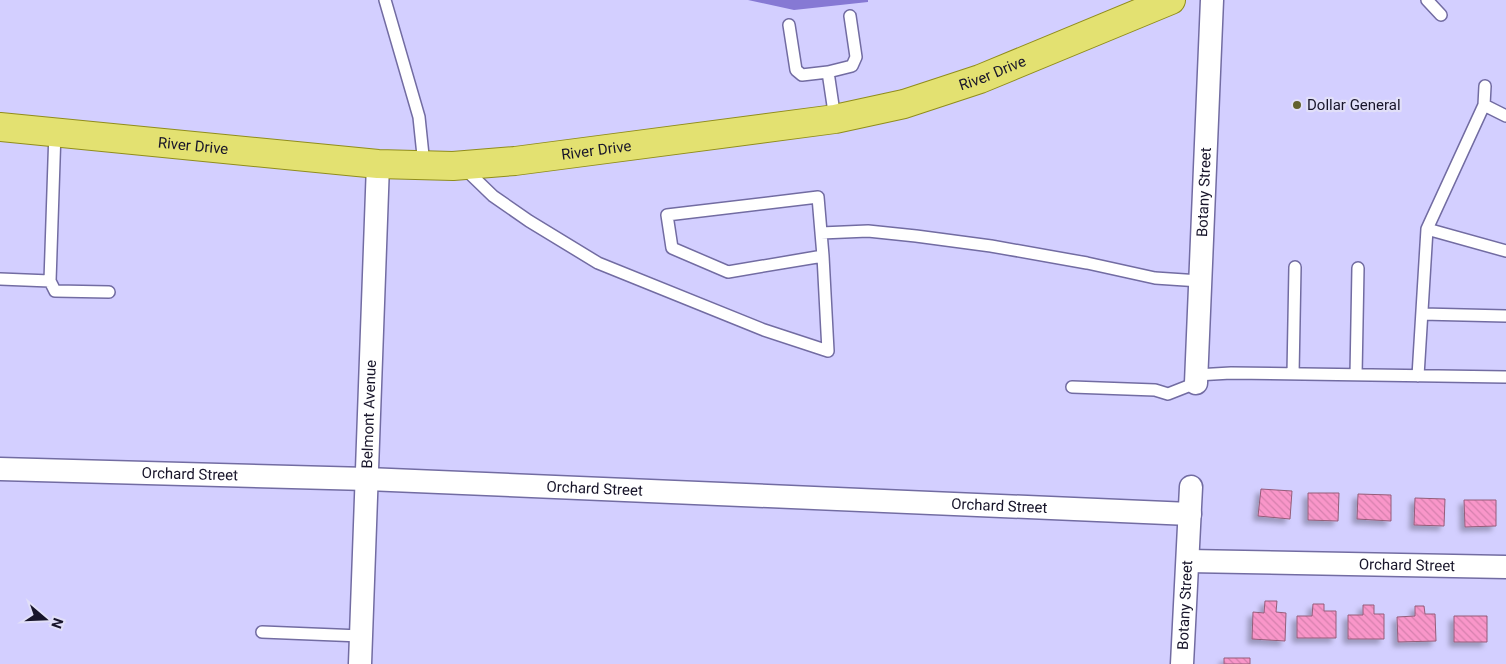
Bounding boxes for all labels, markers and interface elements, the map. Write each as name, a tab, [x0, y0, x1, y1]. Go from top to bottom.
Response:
street label: River Drive	[957, 52, 1029, 94]
place label: Dollar General	[1307, 96, 1401, 114]
marker: Dollar General	[1291, 99, 1303, 111]
street label: River Drive	[157, 134, 229, 158]
street label: River Drive	[560, 137, 632, 164]
street label: Botany Street	[1193, 147, 1215, 237]
street label: Belmont Avenue	[358, 359, 380, 469]
street label: Orchard Street	[142, 464, 238, 484]
street label: Orchard Street	[546, 478, 643, 500]
street label: Orchard Street	[951, 495, 1048, 517]
street label: Orchard Street	[1359, 555, 1455, 575]
street label: Botany Street	[1174, 560, 1196, 650]
north arrow	[20, 594, 70, 644]
text: N	[48, 616, 66, 631]

